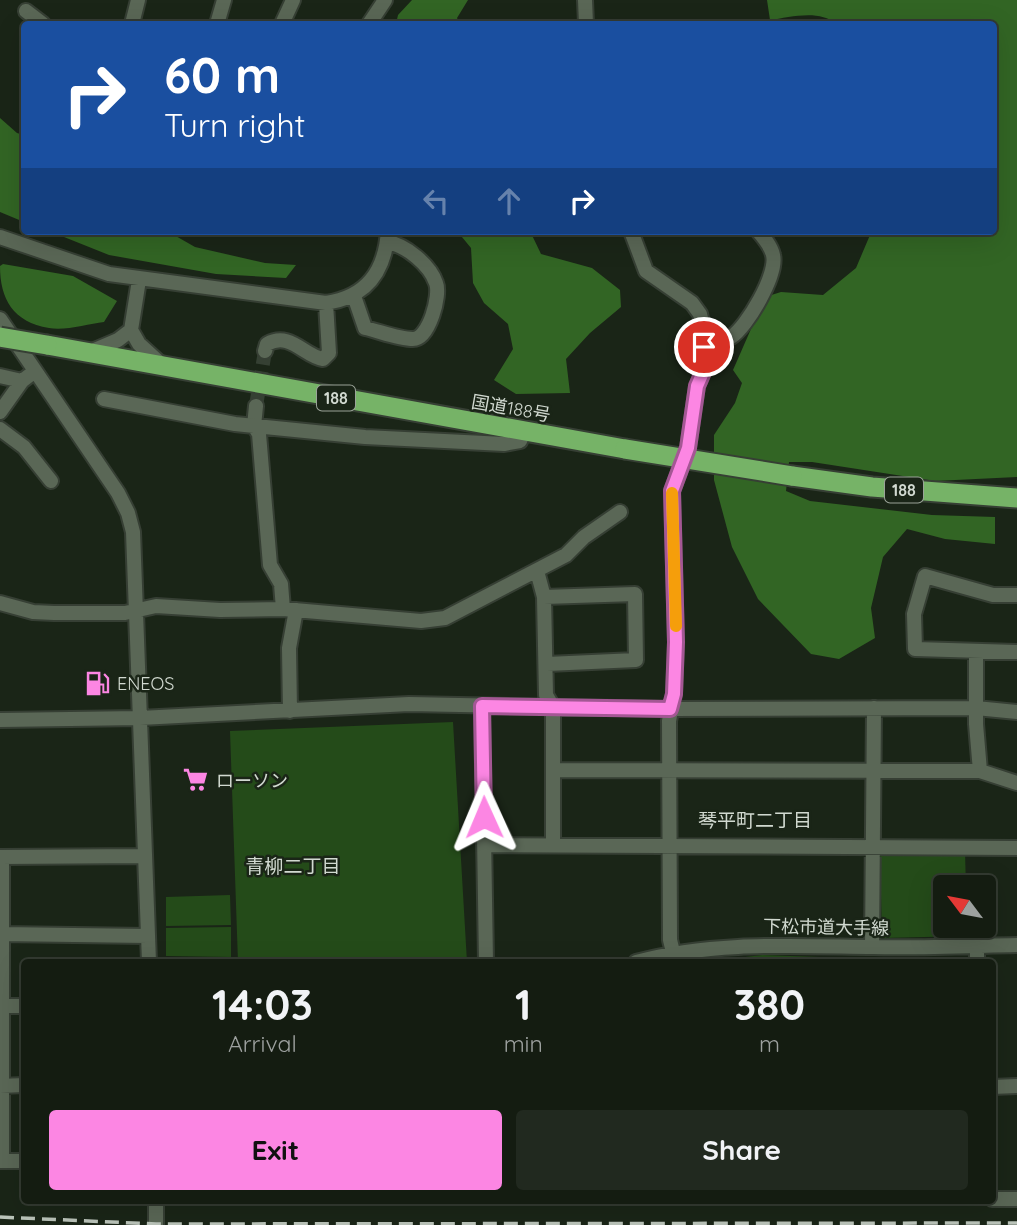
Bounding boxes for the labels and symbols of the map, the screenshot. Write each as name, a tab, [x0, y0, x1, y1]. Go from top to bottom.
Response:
pin	[674, 317, 734, 377]
road number: 188	[317, 386, 355, 410]
street label: 国道188号	[470, 390, 552, 426]
road number: 188	[885, 477, 923, 503]
fuel station icon: ENEOS	[83, 669, 111, 697]
place label: ENEOS	[117, 672, 174, 695]
supermarket icon: ローソン	[182, 766, 210, 794]
place label: ローソン	[216, 769, 288, 792]
position arrow	[447, 780, 521, 854]
district label: 琴平町二丁目	[698, 808, 812, 832]
district label: 青柳二丁目	[245, 854, 341, 878]
north arrow	[933, 875, 996, 938]
street label: 下松市道大手線	[763, 914, 889, 940]

